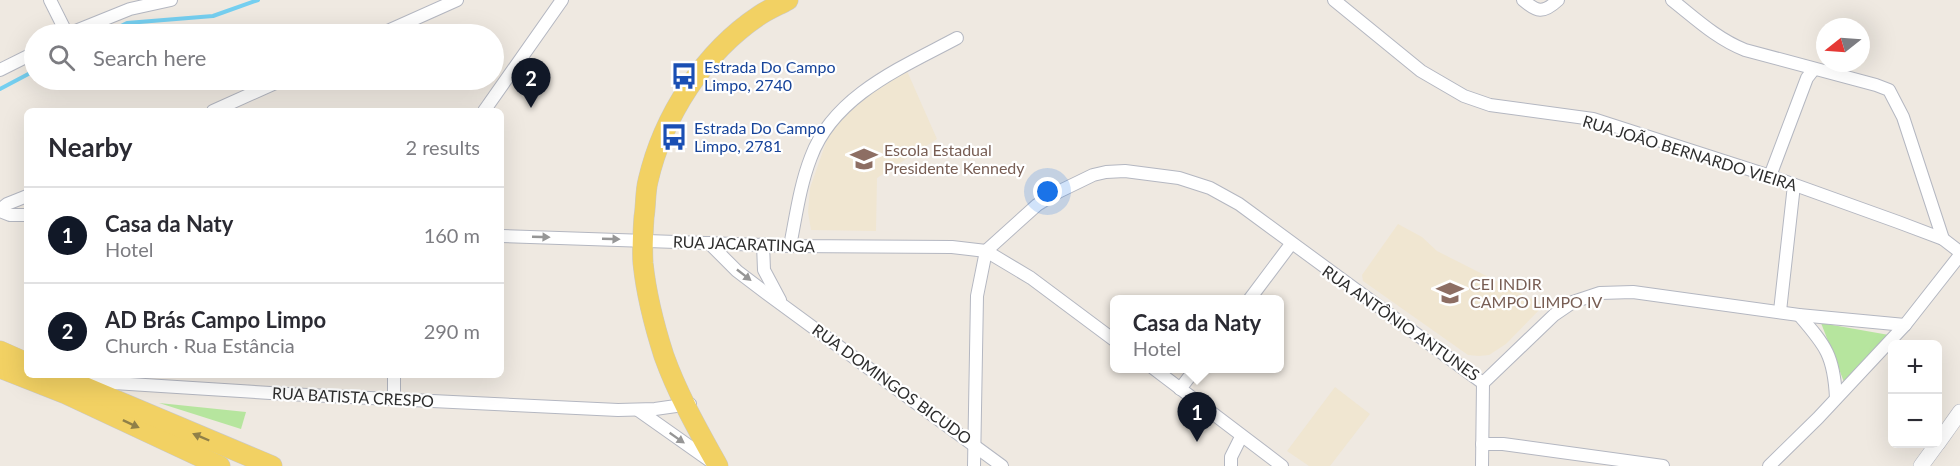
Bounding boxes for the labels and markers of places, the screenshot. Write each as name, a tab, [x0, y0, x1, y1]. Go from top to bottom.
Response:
place label: Estrada Do Campo Limpo, 2740	[704, 57, 836, 94]
pin: 2	[512, 58, 550, 108]
bus stop icon: Estrada Do Campo Limpo, 2740	[669, 61, 699, 91]
place label: Estrada Do Campo Limpo, 2781	[694, 118, 826, 155]
bus stop icon: Estrada Do Campo Limpo, 2781	[659, 122, 689, 152]
place label: Escola Estadual Presidente Kennedy	[884, 140, 1025, 177]
school or university icon: Escola Estadual Presidente Kennedy	[849, 144, 879, 174]
place label: CEI INDIR CAMPO LIMPO IV	[1470, 274, 1602, 311]
school or university icon: CEI INDIR CAMPO LIMPO IV	[1435, 278, 1465, 308]
pin: 1	[1178, 392, 1216, 442]

